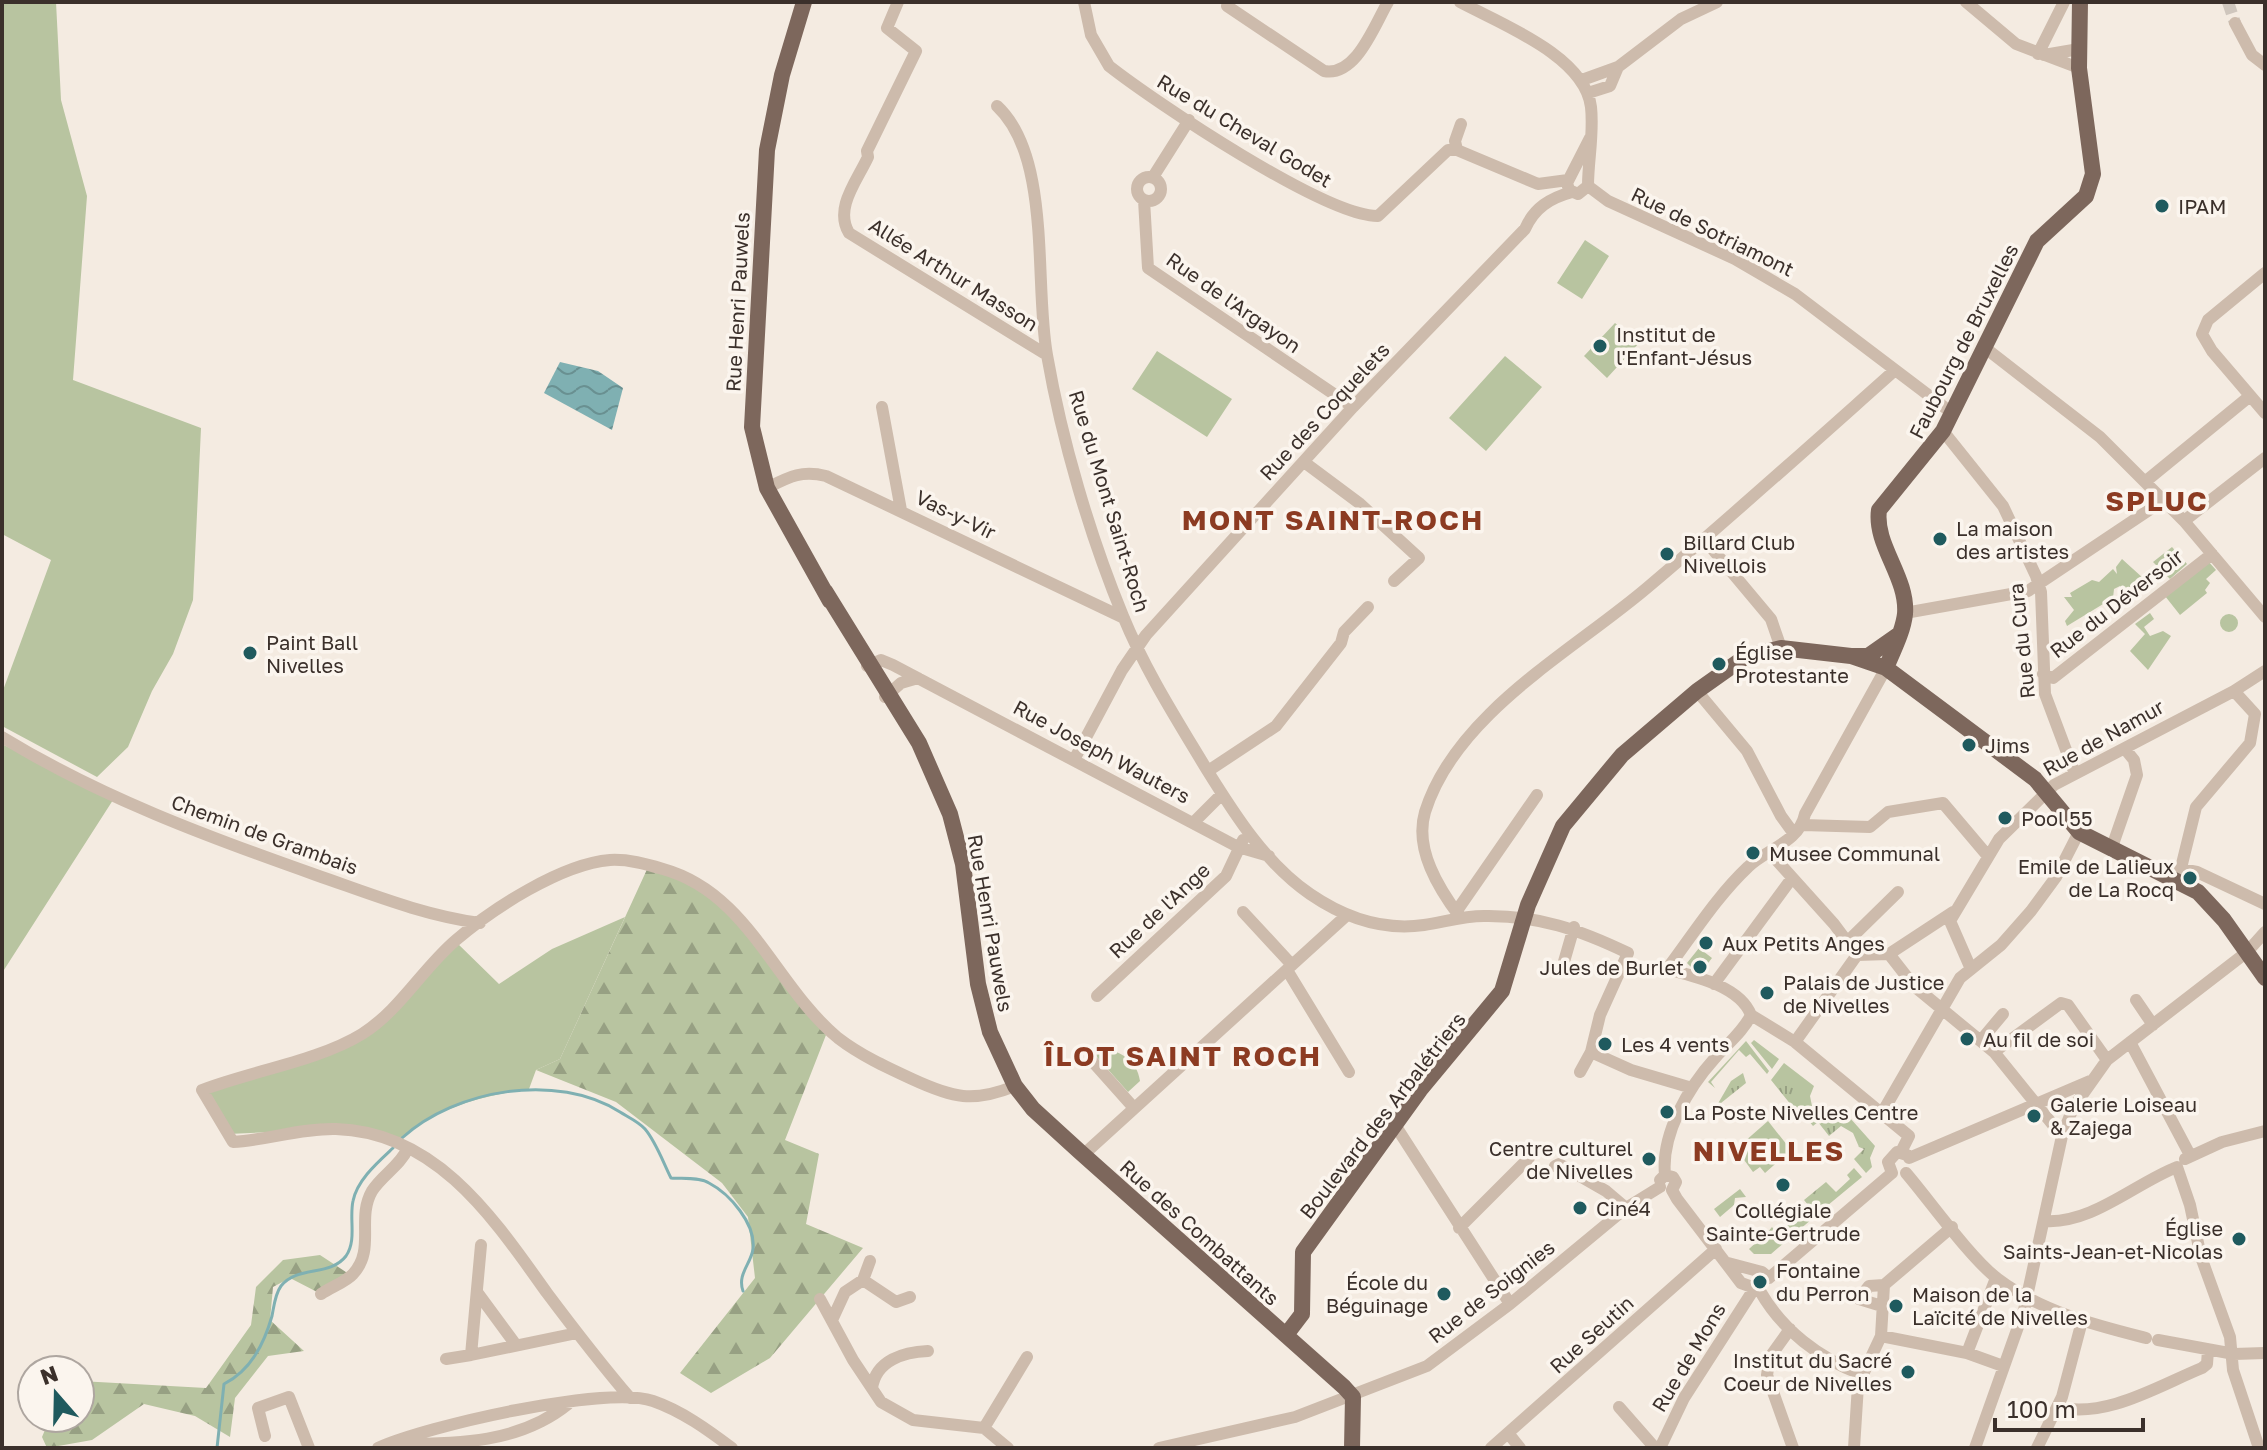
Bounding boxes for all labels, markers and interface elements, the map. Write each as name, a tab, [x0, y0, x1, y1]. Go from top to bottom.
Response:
street label: Rue du Cheval Godet	[1153, 68, 1337, 192]
street label: Rue de Sotriamont	[1628, 181, 1798, 281]
place label: IPAM	[2178, 194, 2226, 218]
marker: IPAM	[2153, 197, 2171, 215]
street label: Rue Henri Pauwels	[720, 211, 754, 393]
street label: Allée Arthur Masson	[865, 212, 1043, 336]
street label: Faubourg de Bruxelles	[1903, 240, 2023, 442]
street label: Rue de l'Argayon	[1162, 247, 1306, 357]
place label: Institut de l'Enfant-Jésus	[1616, 322, 1752, 369]
street label: Rue des Coquelets	[1254, 337, 1394, 485]
marker: Institut de l'Enfant-Jésus	[1591, 337, 1609, 355]
street label: Rue du Mont Saint-Roch	[1065, 387, 1155, 615]
street label: Vas-y-Vir	[912, 484, 1000, 544]
district label: SPLUC	[2105, 484, 2209, 517]
district label: MONT SAINT-ROCH	[1182, 503, 1484, 536]
place label: La maison des artistes	[1956, 516, 2069, 563]
place label: Billard Club Nivellois	[1683, 530, 1795, 577]
marker: La maison des artistes	[1931, 530, 1949, 548]
street label: Rue du Déversoir	[2045, 543, 2188, 662]
marker: Billard Club Nivellois	[1658, 545, 1676, 563]
street label: Rue du Cura	[2003, 582, 2039, 700]
place label: Paint Ball Nivelles	[266, 630, 358, 677]
place label: Église Protestante	[1735, 640, 1849, 687]
marker: Paint Ball Nivelles	[241, 644, 259, 662]
marker: Église Protestante	[1710, 655, 1728, 673]
street label: Rue Joseph Wauters	[1010, 694, 1194, 808]
street label: Rue de Namur	[2038, 694, 2168, 780]
place label: Jims	[1985, 733, 2030, 757]
marker: Jims	[1960, 736, 1978, 754]
street label: Chemin de Grambais	[168, 789, 362, 879]
place label: Pool 55	[2021, 806, 2093, 830]
marker: Pool 55	[1996, 809, 2014, 827]
street label: Rue Henri Pauwels	[964, 832, 1018, 1014]
place label: Musee Communal	[1769, 841, 1940, 865]
marker: Musee Communal	[1744, 844, 1762, 862]
place label: Emile de Lalieux de La Rocq	[2018, 854, 2174, 901]
street label: Rue de l'Ange	[1104, 857, 1214, 963]
marker: Emile de Lalieux de La Rocq	[2181, 869, 2199, 887]
place label: Aux Petits Anges	[1722, 931, 1885, 955]
marker: Aux Petits Anges	[1697, 934, 1715, 952]
place label: Jules de Burlet	[1539, 955, 1684, 979]
marker: Jules de Burlet	[1691, 958, 1709, 976]
place label: Palais de Justice de Nivelles	[1783, 970, 1944, 1017]
marker: Palais de Justice de Nivelles	[1758, 984, 1776, 1002]
street label: Boulevard des Arbalétriers	[1294, 1007, 1470, 1223]
place label: Au fil de soi	[1983, 1027, 2094, 1051]
marker: Au fil de soi	[1958, 1030, 1976, 1048]
place label: Les 4 vents	[1621, 1032, 1730, 1056]
marker: Les 4 vents	[1596, 1035, 1614, 1053]
district label: ÎLOT SAINT ROCH	[1043, 1039, 1322, 1072]
place label: Galerie Loiseau & Zajega	[2050, 1092, 2197, 1139]
place label: La Poste Nivelles Centre	[1683, 1100, 1918, 1124]
marker: La Poste Nivelles Centre	[1658, 1103, 1676, 1121]
marker: Galerie Loiseau & Zajega	[2025, 1107, 2043, 1125]
district label: NIVELLES	[1693, 1134, 1845, 1167]
place label: Centre culturel de Nivelles	[1489, 1136, 1633, 1183]
marker: Centre culturel de Nivelles	[1640, 1150, 1658, 1168]
street label: Rue des Combattants	[1115, 1154, 1285, 1310]
marker: Collégiale Sainte-Gertrude	[1774, 1176, 1792, 1194]
place label: Ciné4	[1596, 1196, 1651, 1220]
place label: Collégiale Sainte-Gertrude	[1706, 1198, 1860, 1245]
marker: Ciné4	[1571, 1199, 1589, 1217]
place label: Église Saints-Jean-et-Nicolas	[2003, 1216, 2223, 1263]
marker: Église Saints-Jean-et-Nicolas	[2230, 1230, 2248, 1248]
street label: Rue de Soignies	[1423, 1234, 1559, 1348]
place label: Fontaine du Perron	[1776, 1258, 1870, 1305]
place label: École du Béguinage	[1326, 1270, 1428, 1317]
marker: Fontaine du Perron	[1751, 1273, 1769, 1291]
place label: Maison de la Laïcité de Nivelles	[1912, 1282, 2088, 1329]
marker: École du Béguinage	[1435, 1285, 1453, 1303]
street label: Rue Seutin	[1544, 1290, 1638, 1378]
marker: Maison de la Laïcité de Nivelles	[1887, 1297, 1905, 1315]
street label: Rue de Mons	[1646, 1298, 1730, 1416]
place label: Institut du Sacré Coeur de Nivelles	[1723, 1348, 1892, 1395]
north arrow	[16, 1354, 96, 1434]
text: N	[37, 1359, 61, 1390]
marker: Institut du Sacré Coeur de Nivelles	[1899, 1363, 1917, 1381]
scale bar	[1995, 1382, 2143, 1432]
text: 100 m	[2007, 1394, 2076, 1423]

